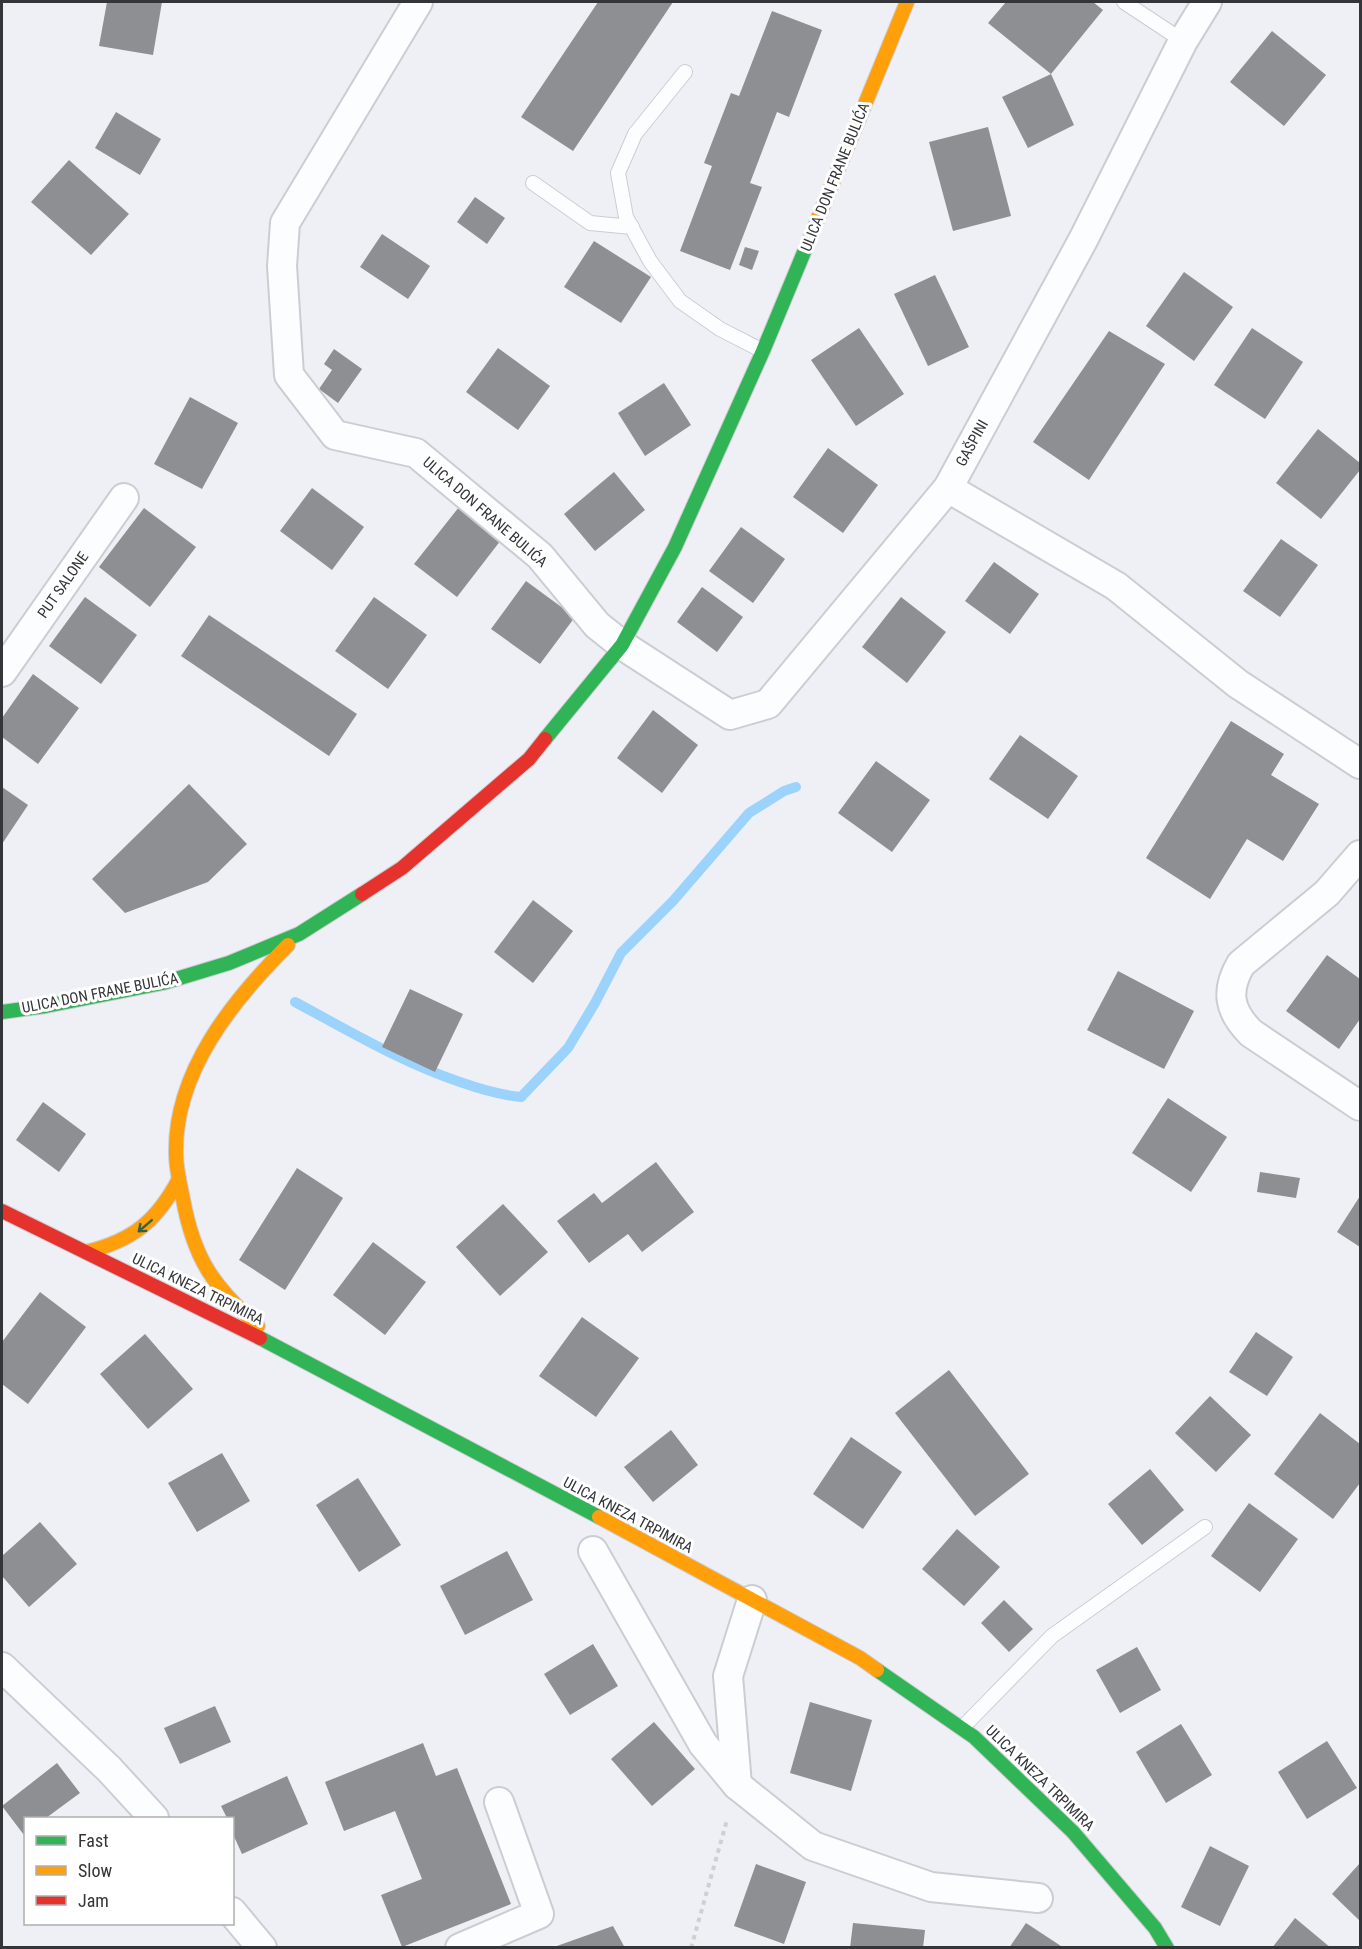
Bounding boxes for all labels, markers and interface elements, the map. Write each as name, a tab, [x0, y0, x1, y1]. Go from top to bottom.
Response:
street label: ULICA DON FRANE BULIĆA	[797, 100, 873, 254]
street label: GAŠPINI	[952, 417, 992, 469]
street label: ULICA DON FRANE BULIĆA	[419, 453, 551, 571]
street label: PUT SALONE	[34, 548, 92, 622]
street label: ULICA DON FRANE BULIĆA	[20, 969, 180, 1017]
one-way arrow	[137, 1219, 153, 1232]
street label: ULICA KNEZA TRPIMIRA	[129, 1249, 267, 1329]
street label: ULICA KNEZA TRPIMIRA	[560, 1473, 696, 1557]
street label: ULICA KNEZA TRPIMIRA	[982, 1721, 1098, 1835]
legend	[24, 1817, 234, 1925]
text: Fast	[78, 1830, 109, 1851]
text: Slow	[78, 1860, 113, 1881]
text: Jam	[78, 1890, 109, 1911]

